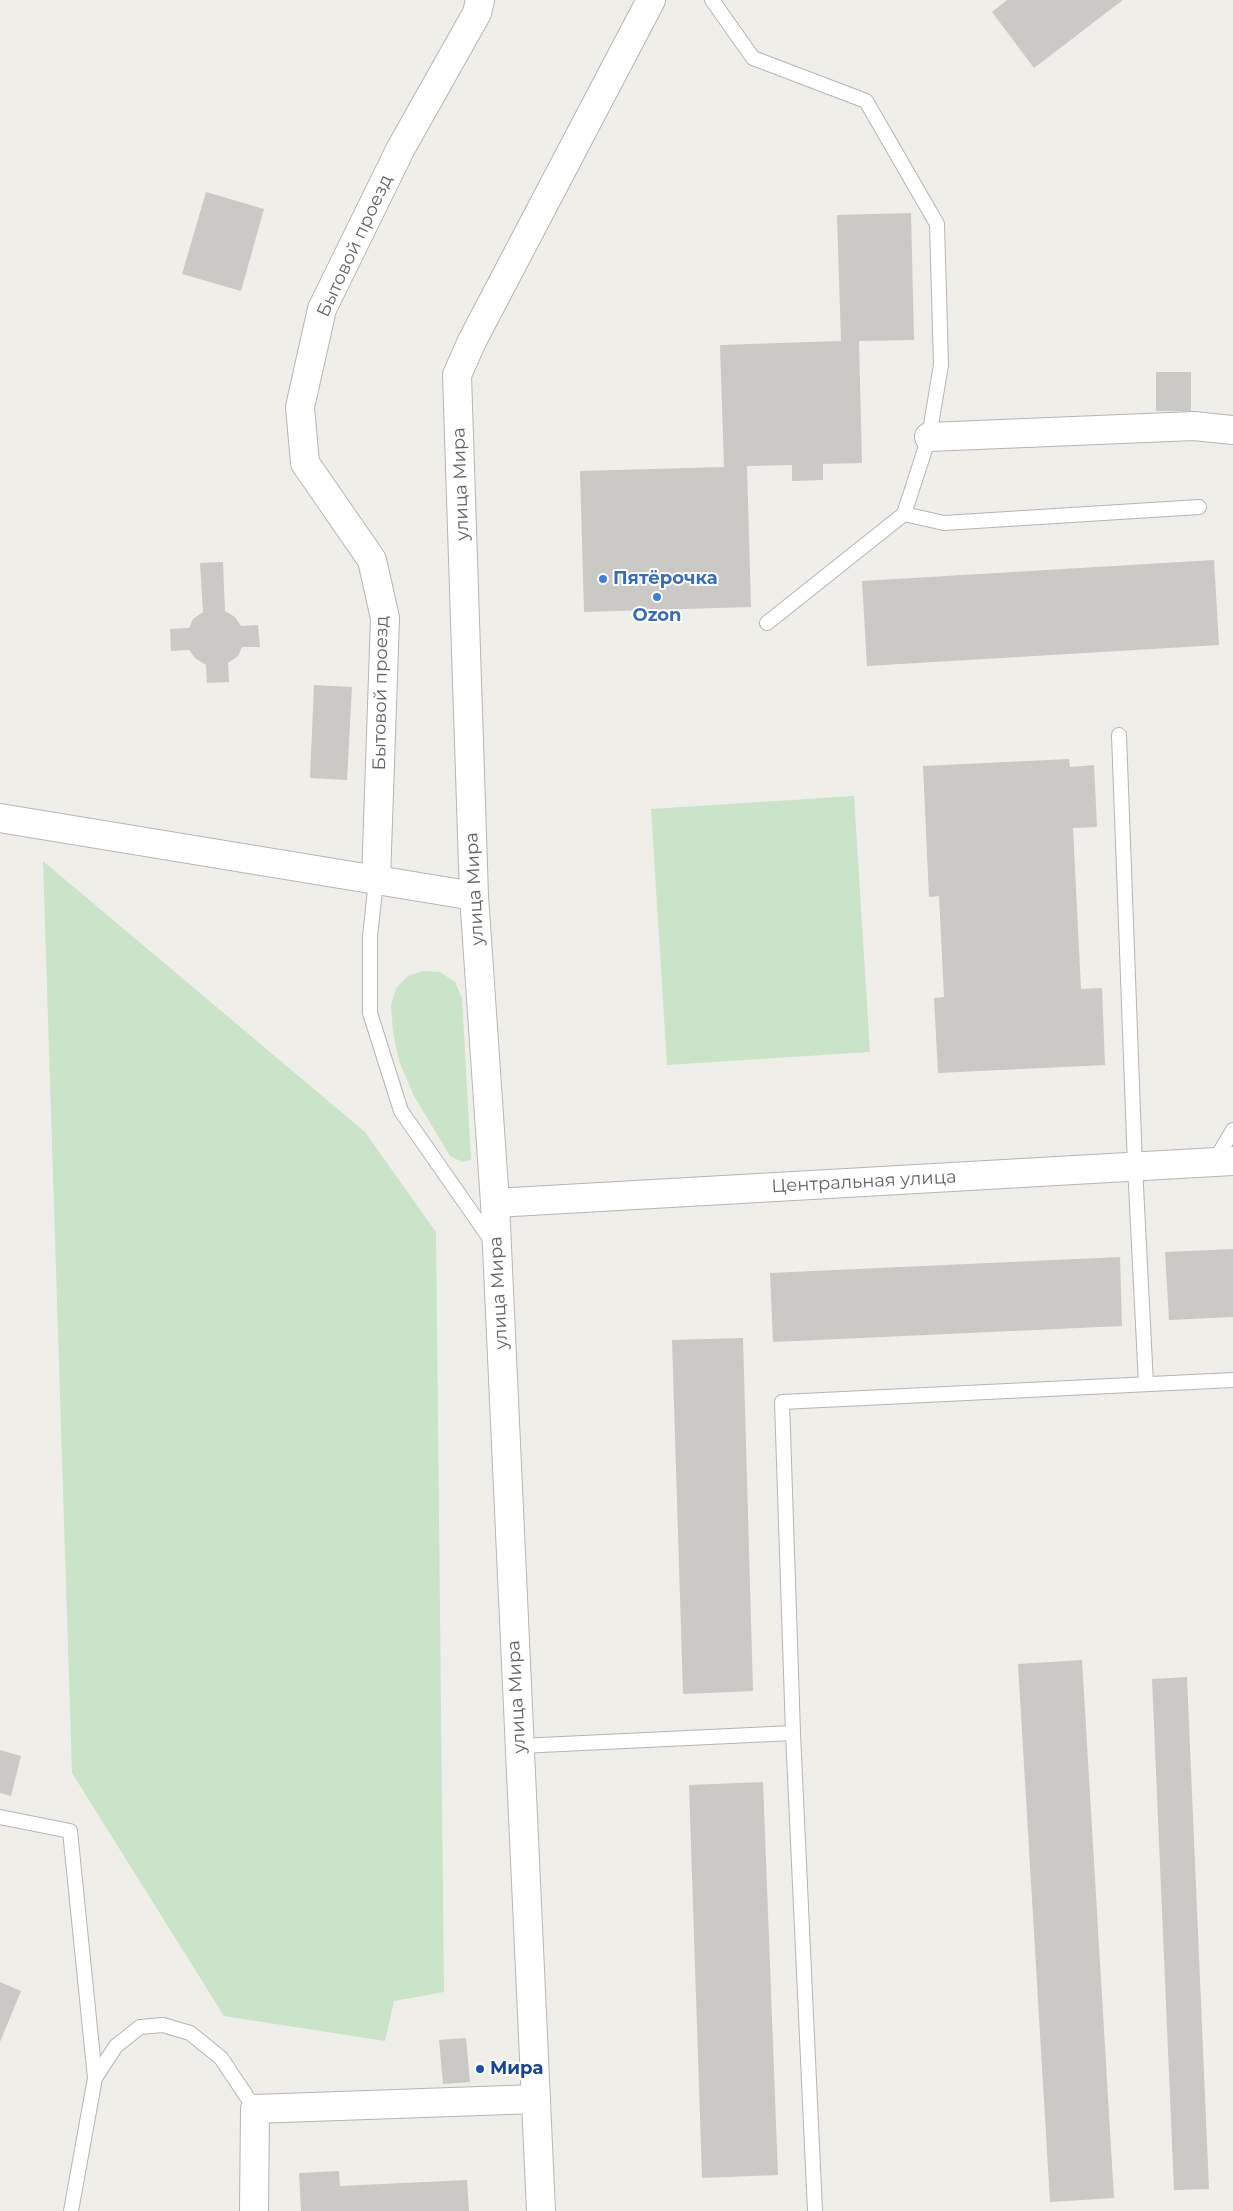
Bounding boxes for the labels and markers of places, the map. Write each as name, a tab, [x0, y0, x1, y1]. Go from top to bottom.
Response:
place label: Пятёрочка	[613, 568, 718, 590]
marker: Пятёрочка	[597, 573, 609, 585]
marker: Ozon	[651, 591, 663, 603]
place label: Ozon	[632, 605, 682, 627]
place label: Мира	[490, 2058, 543, 2080]
marker: Мира	[474, 2063, 486, 2075]

